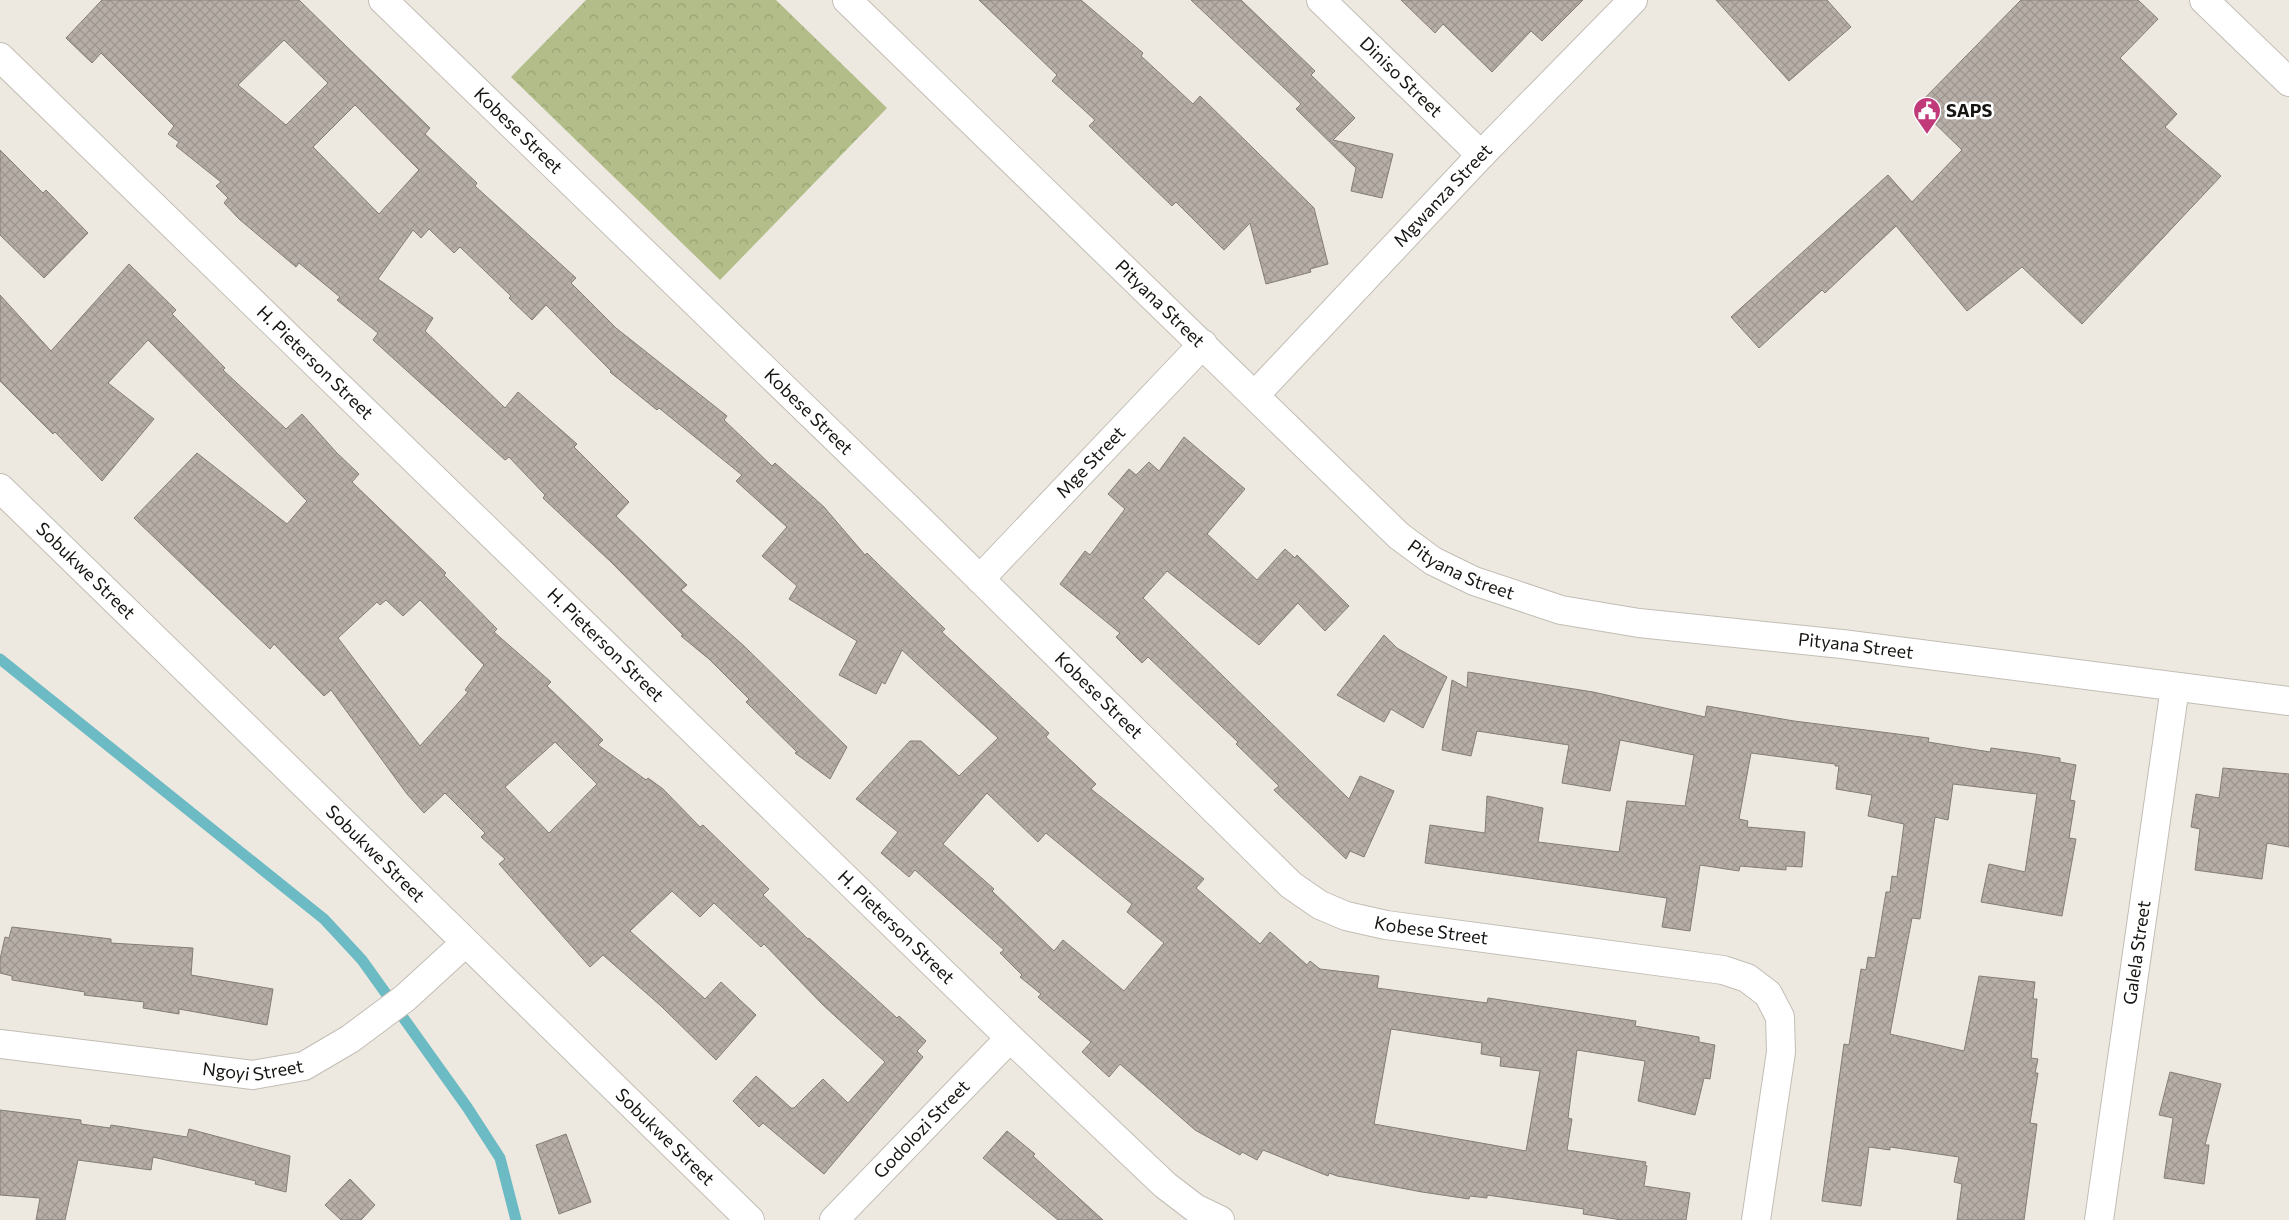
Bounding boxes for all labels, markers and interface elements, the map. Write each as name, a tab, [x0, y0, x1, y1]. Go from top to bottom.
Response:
street label: Diniso Street	[1356, 32, 1447, 121]
street label: Kobese Street	[470, 82, 568, 178]
public building icon: SAPS	[1912, 96, 1942, 135]
place label: SAPS	[1946, 99, 1992, 121]
street label: Mgwanza Street	[1388, 139, 1496, 251]
street label: Pityana Street	[1111, 255, 1210, 351]
street label: H. Pieterson Street	[253, 301, 378, 424]
street label: Kobese Street	[760, 363, 858, 459]
street label: Mge Street	[1051, 421, 1129, 502]
street label: Sobukwe Street	[32, 517, 140, 623]
street label: Pityana Street	[1404, 534, 1517, 604]
street label: H. Pieterson Street	[543, 583, 669, 706]
street label: Pityana Street	[1797, 628, 1915, 663]
street label: Kobese Street	[1051, 647, 1148, 743]
street label: Sobukwe Street	[322, 800, 430, 906]
street label: H. Pieterson Street	[834, 865, 959, 988]
street label: Galela Street	[2118, 899, 2154, 1006]
street label: Kobese Street	[1372, 911, 1490, 949]
street label: Ngoyi Street	[201, 1054, 305, 1085]
street label: Godolozi Street	[868, 1075, 973, 1183]
street label: Sobukwe Street	[611, 1083, 720, 1189]

